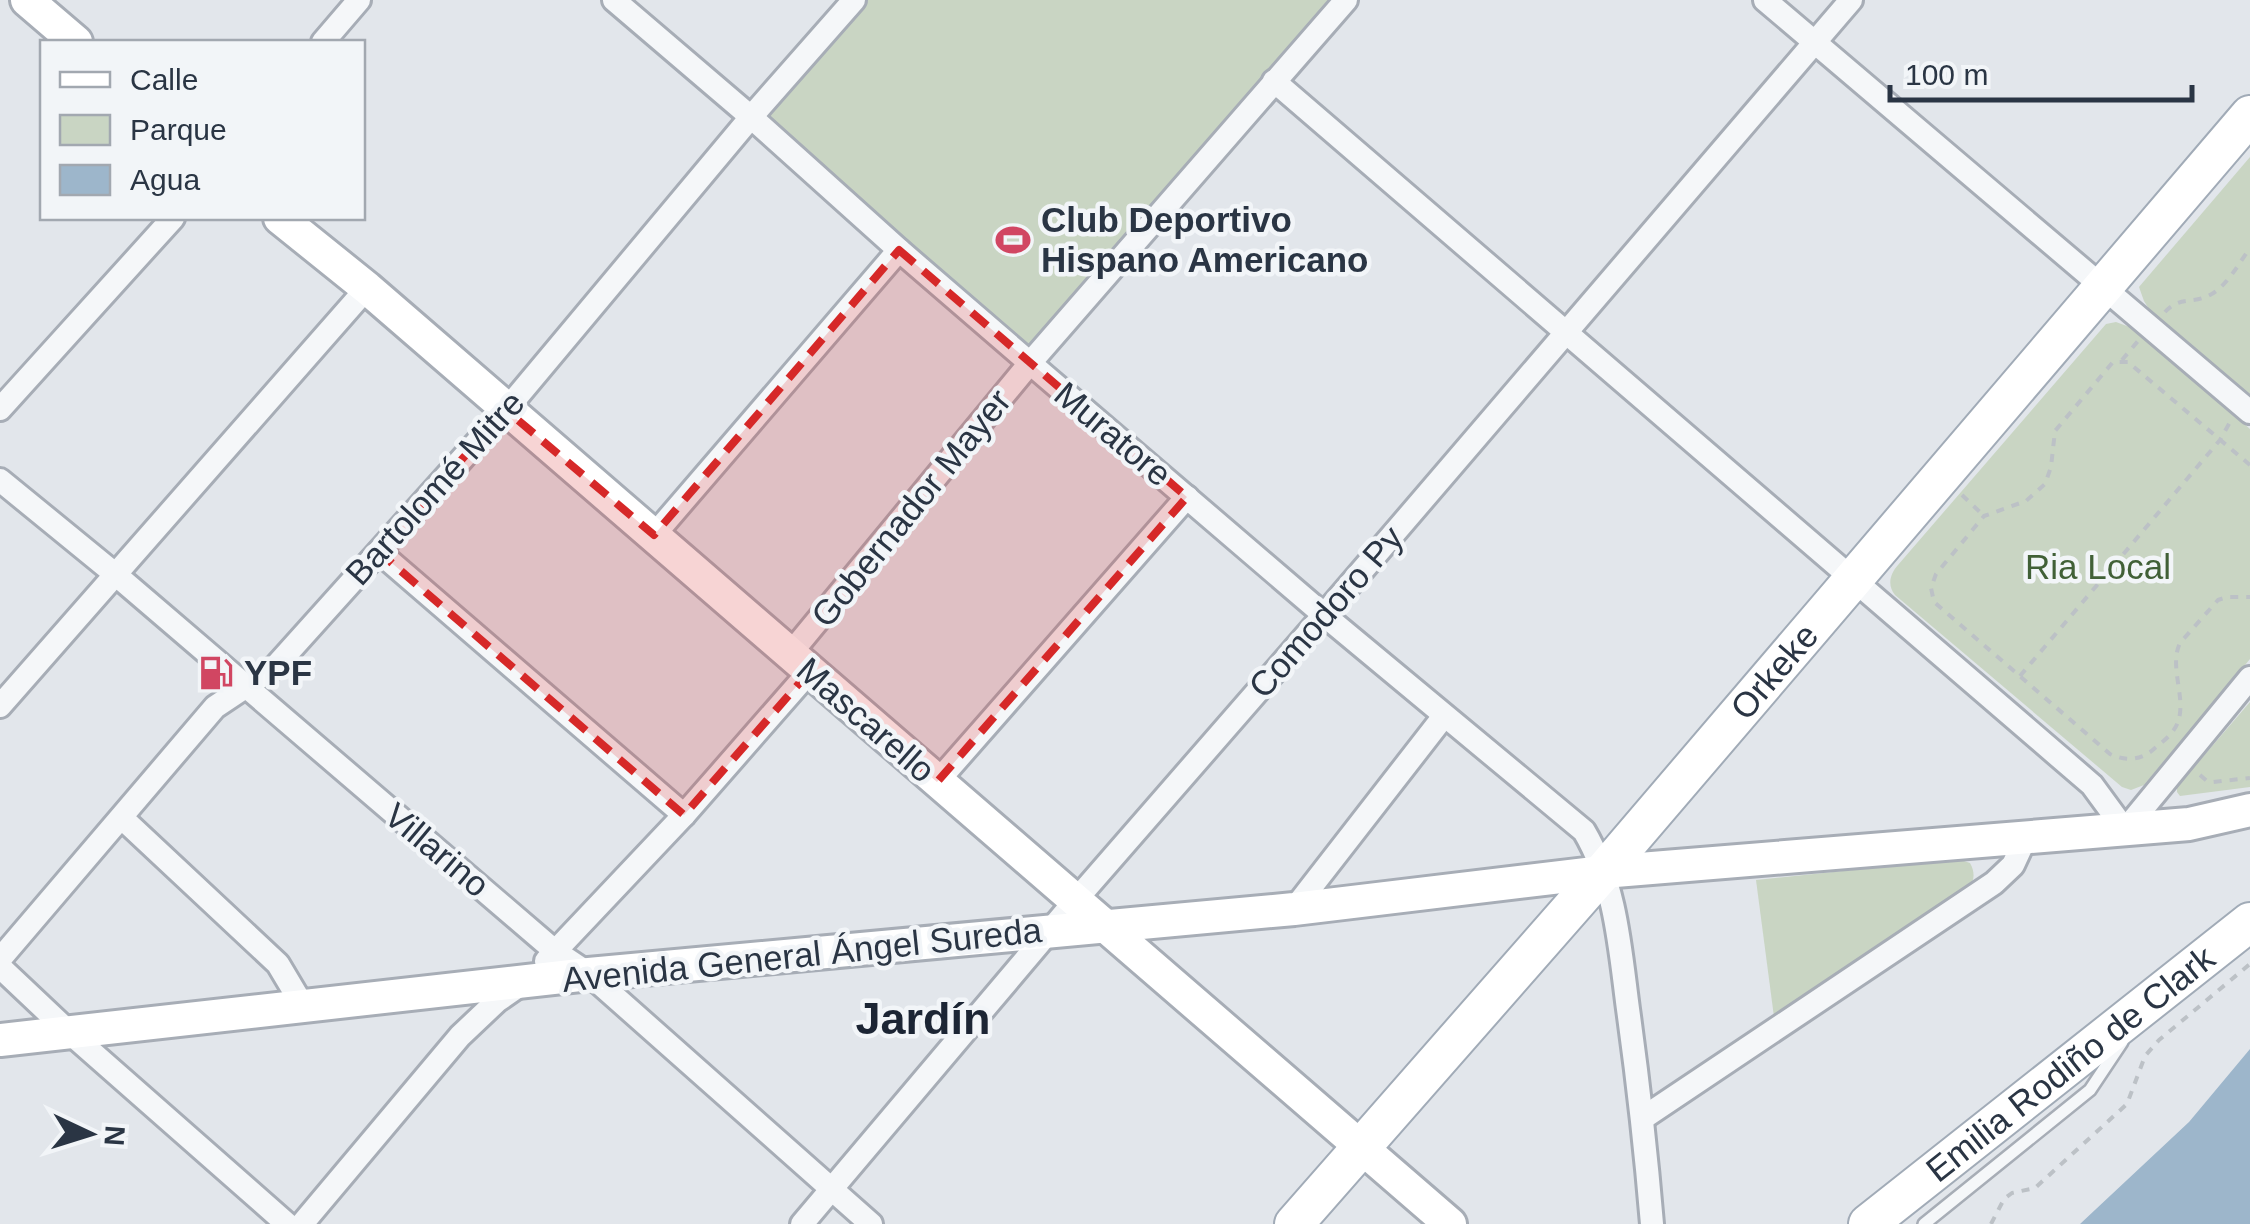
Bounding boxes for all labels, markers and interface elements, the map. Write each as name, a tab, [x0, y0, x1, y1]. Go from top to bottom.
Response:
legend	[40, 40, 365, 220]
scale bar	[1890, 40, 2192, 102]
text: 100 m	[1905, 58, 1988, 91]
text: Calle	[130, 63, 198, 96]
text: Parque	[130, 113, 227, 146]
text: Agua	[130, 163, 200, 196]
place label: Club Deportivo Hispano Americano	[1041, 200, 1368, 279]
sports icon: Club Deportivo Hispano Americano	[994, 221, 1032, 259]
street label: Muratore	[1047, 374, 1180, 494]
street label: Gobernador Mayer	[803, 381, 1018, 634]
street label: Bartolomé Mitre	[337, 383, 532, 593]
street label: Comodoro Py	[1241, 518, 1411, 705]
park label: Ria Local	[2025, 547, 2171, 586]
street label: Orkeke	[1722, 616, 1825, 727]
street label: Mascarello	[790, 649, 943, 790]
place label: YPF	[244, 653, 312, 692]
fuel station icon: YPF	[197, 654, 235, 692]
street label: Villarino	[377, 795, 497, 904]
street label: Avenida General Ángel Sureda	[560, 910, 1044, 999]
street label: Emilia Rodiño de Clark	[1918, 938, 2222, 1189]
district label: Jardín	[855, 993, 991, 1044]
north arrow	[40, 1084, 140, 1184]
text: N	[98, 1125, 131, 1147]

